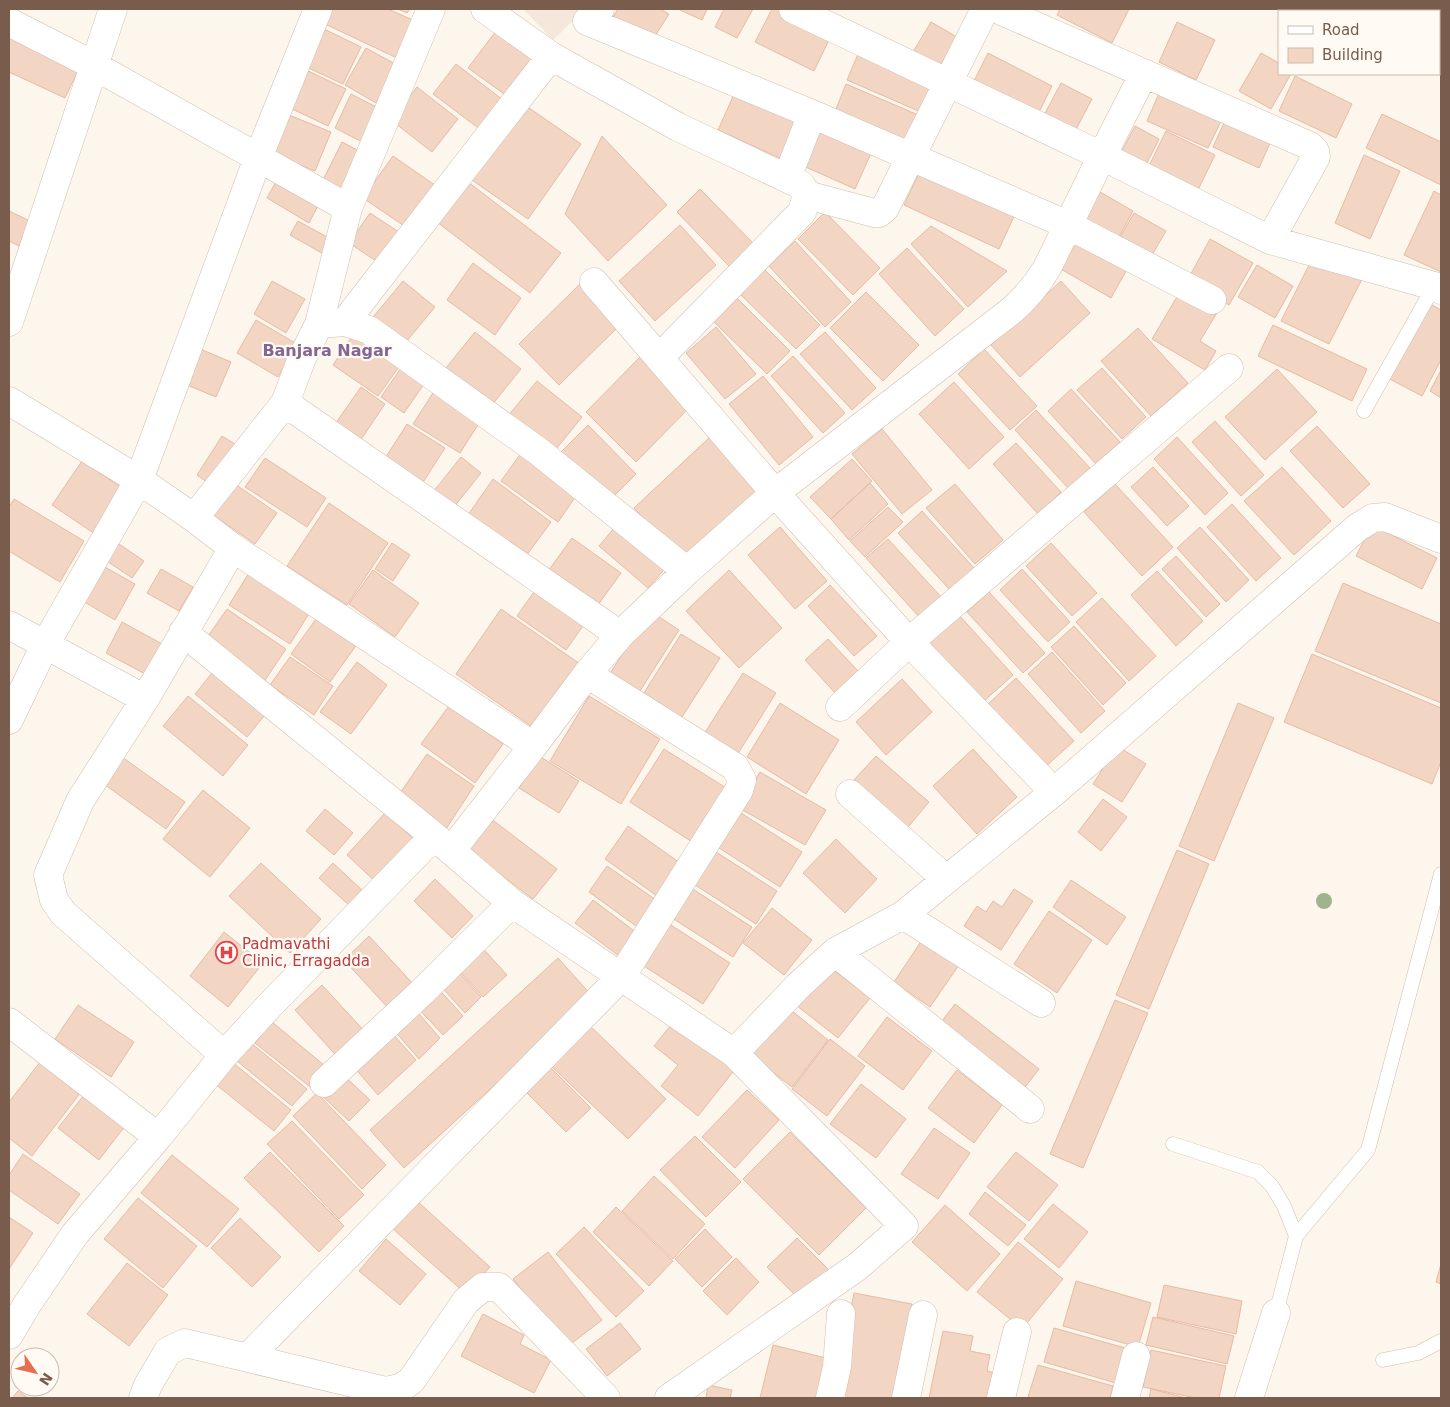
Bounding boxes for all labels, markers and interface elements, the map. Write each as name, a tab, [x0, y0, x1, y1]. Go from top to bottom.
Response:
legend	[1278, 10, 1440, 75]
text: Road	[1322, 21, 1360, 39]
text: Building	[1322, 46, 1383, 64]
district label: Banjara Nagar	[262, 341, 392, 360]
place label: Padmavathi Clinic, Erragadda	[242, 935, 370, 970]
hospital icon: Padmavathi Clinic, Erragadda	[214, 941, 238, 965]
north arrow	[10, 1347, 60, 1397]
text: N	[36, 1370, 56, 1389]

